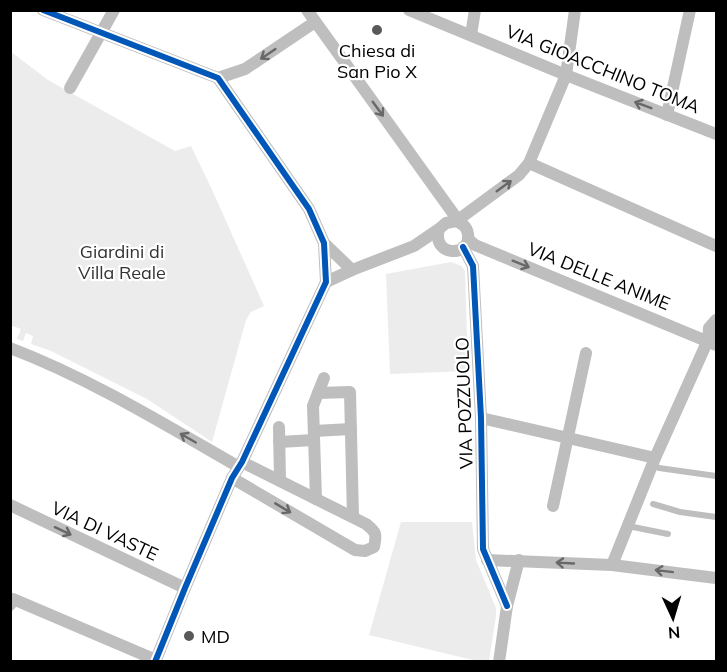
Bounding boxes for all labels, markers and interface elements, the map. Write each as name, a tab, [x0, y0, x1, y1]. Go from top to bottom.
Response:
street label: VIA GIOACCHINO TOMA	[503, 20, 703, 118]
marker: Chiesa di San Pio X	[370, 23, 384, 37]
place label: Chiesa di San Pio X	[337, 39, 417, 83]
one-way arrow	[261, 48, 277, 60]
one-way arrow	[634, 99, 652, 110]
one-way arrow	[372, 100, 384, 116]
one-way arrow	[496, 180, 512, 192]
street label: VIA DELLE ANIME	[524, 237, 674, 315]
park label: Giardini di Villa Reale	[78, 240, 166, 284]
one-way arrow	[511, 259, 530, 270]
street label: VIA POZZUOLO	[450, 337, 478, 469]
one-way arrow	[180, 432, 197, 444]
street label: VIA DI VASTE	[48, 496, 162, 566]
one-way arrow	[274, 502, 291, 514]
one-way arrow	[54, 525, 72, 537]
one-way arrow	[556, 557, 576, 568]
one-way arrow	[655, 566, 674, 577]
north arrow	[643, 588, 703, 648]
text: N	[667, 623, 681, 643]
place label: MD	[201, 625, 230, 648]
marker: MD	[182, 629, 196, 643]

